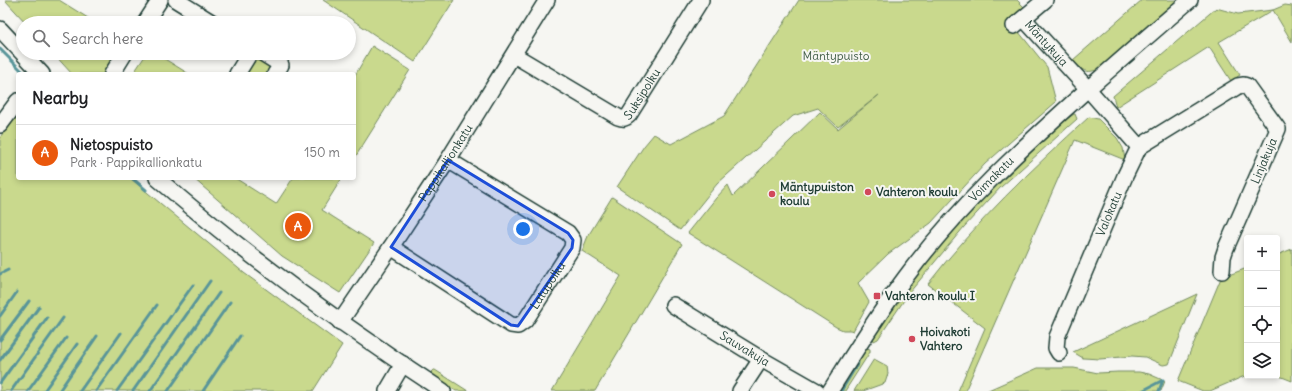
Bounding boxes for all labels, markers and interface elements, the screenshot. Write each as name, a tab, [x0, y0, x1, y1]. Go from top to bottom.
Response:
search box	[16, 16, 356, 60]
street label: Mäntykuja	[1022, 17, 1071, 69]
icon: search	[30, 27, 52, 49]
text: Search here	[62, 29, 143, 48]
park label: Mäntypuisto	[803, 48, 870, 63]
street label: Suksipolku	[621, 65, 663, 123]
text: Nearby	[32, 87, 88, 109]
street label: Pappikallionkatu	[415, 121, 475, 204]
text: Nietospuisto	[70, 135, 153, 154]
street label: Linjakuja	[1247, 135, 1280, 186]
text: A	[41, 144, 49, 161]
text: 150 m	[304, 144, 340, 161]
street label: Voimakatu	[965, 153, 1017, 205]
text: Park · Pappikallionkatu	[70, 154, 202, 171]
place label: Mäntypuiston koulu	[780, 179, 854, 208]
place label: Vahteron koulu	[876, 184, 958, 199]
marker: Vahteron koulu	[863, 187, 873, 197]
marker: Mäntypuiston koulu	[767, 189, 777, 199]
street label: Valokatu	[1092, 189, 1125, 238]
pin: A	[285, 211, 311, 241]
your location	[513, 219, 533, 239]
map controls	[1244, 235, 1280, 379]
button: +	[1244, 235, 1280, 271]
street label: Latupolku	[527, 259, 568, 312]
button: −	[1244, 271, 1280, 307]
place label: Vahteron koulu I	[885, 288, 976, 303]
marker: Vahteron koulu I	[872, 291, 882, 301]
button: locate	[1244, 307, 1280, 343]
place label: Hoivakoti Vahtero	[920, 324, 970, 353]
street label: Sauvakuja	[717, 328, 773, 369]
marker: Hoivakoti Vahtero	[907, 334, 917, 344]
button: layers	[1244, 343, 1280, 379]

